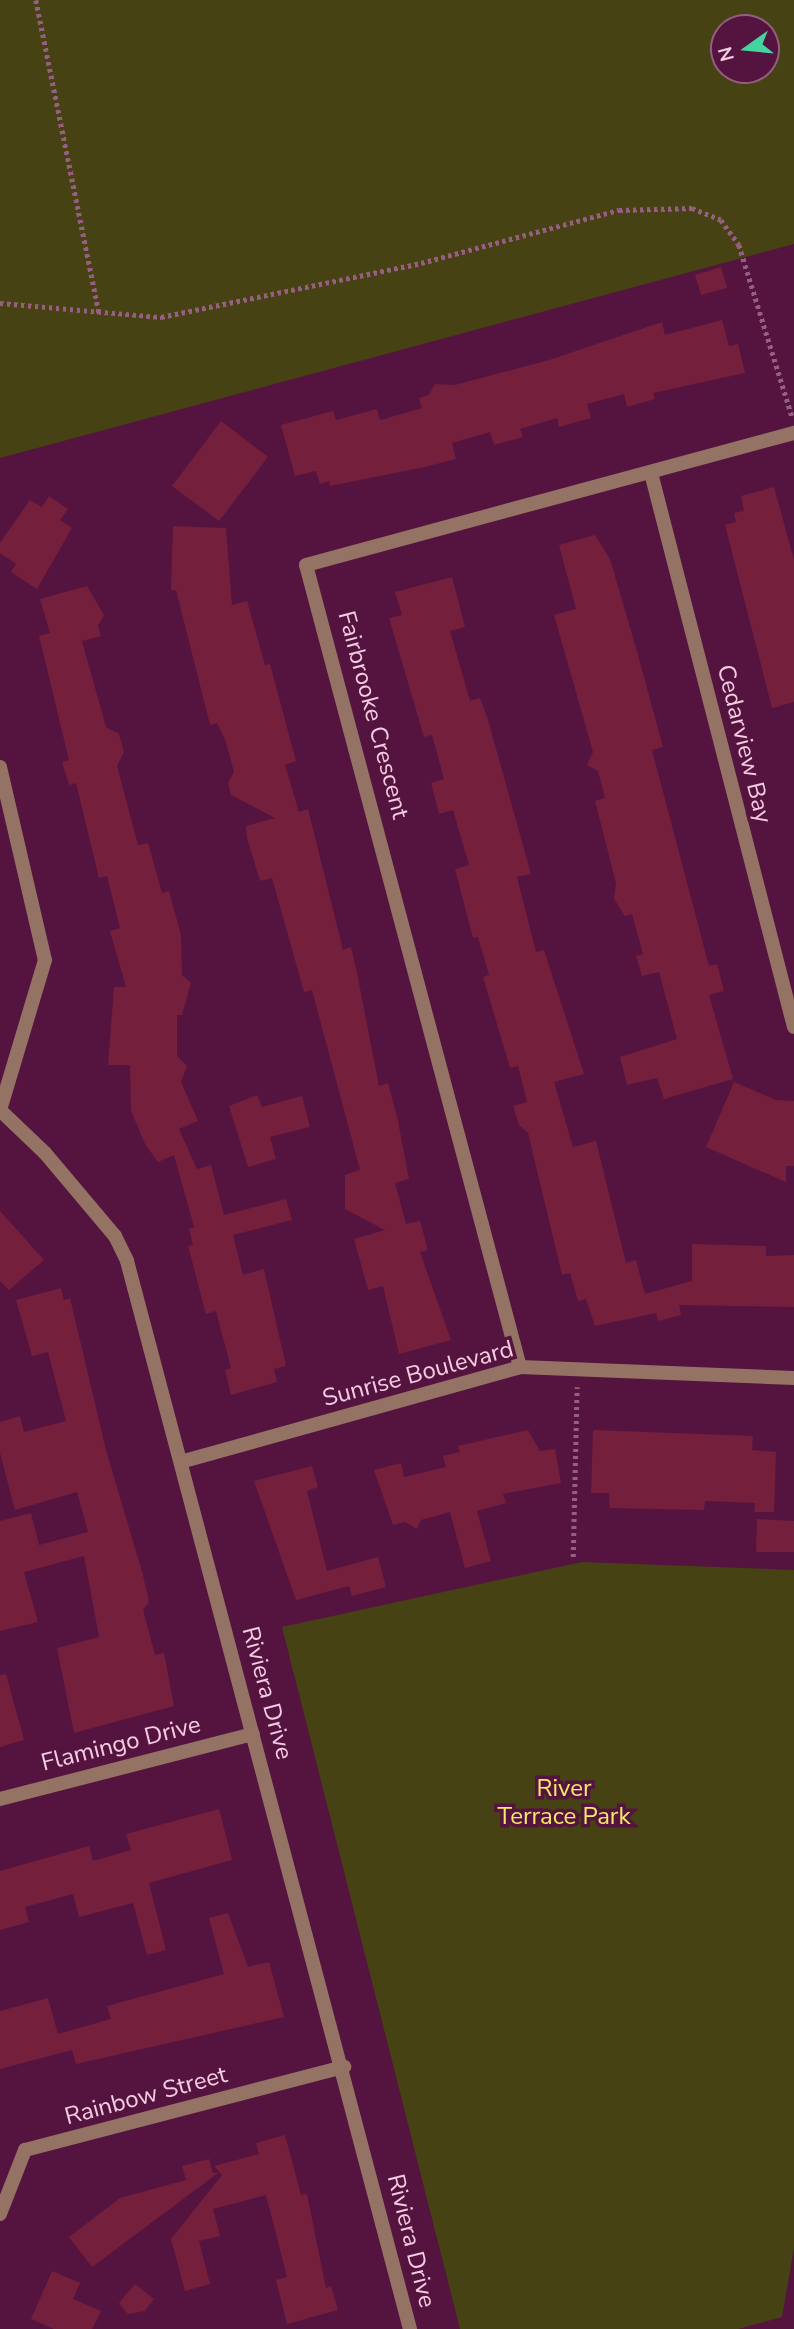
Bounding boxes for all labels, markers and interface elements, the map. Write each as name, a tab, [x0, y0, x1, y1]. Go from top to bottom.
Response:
north arrow	[710, 14, 780, 84]
text: N	[712, 44, 741, 64]
street label: Fairbrooke Crescent	[331, 608, 415, 822]
street label: Cedarview Bay	[710, 662, 778, 826]
street label: Sunrise Boulevard	[319, 1335, 517, 1413]
street label: Riviera Drive	[235, 1623, 299, 1763]
street label: Flamingo Drive	[38, 1710, 204, 1778]
park label: River Terrace Park	[498, 1775, 630, 1831]
street label: Rainbow Street	[62, 2060, 230, 2132]
street label: Riviera Drive	[381, 2171, 441, 2311]

